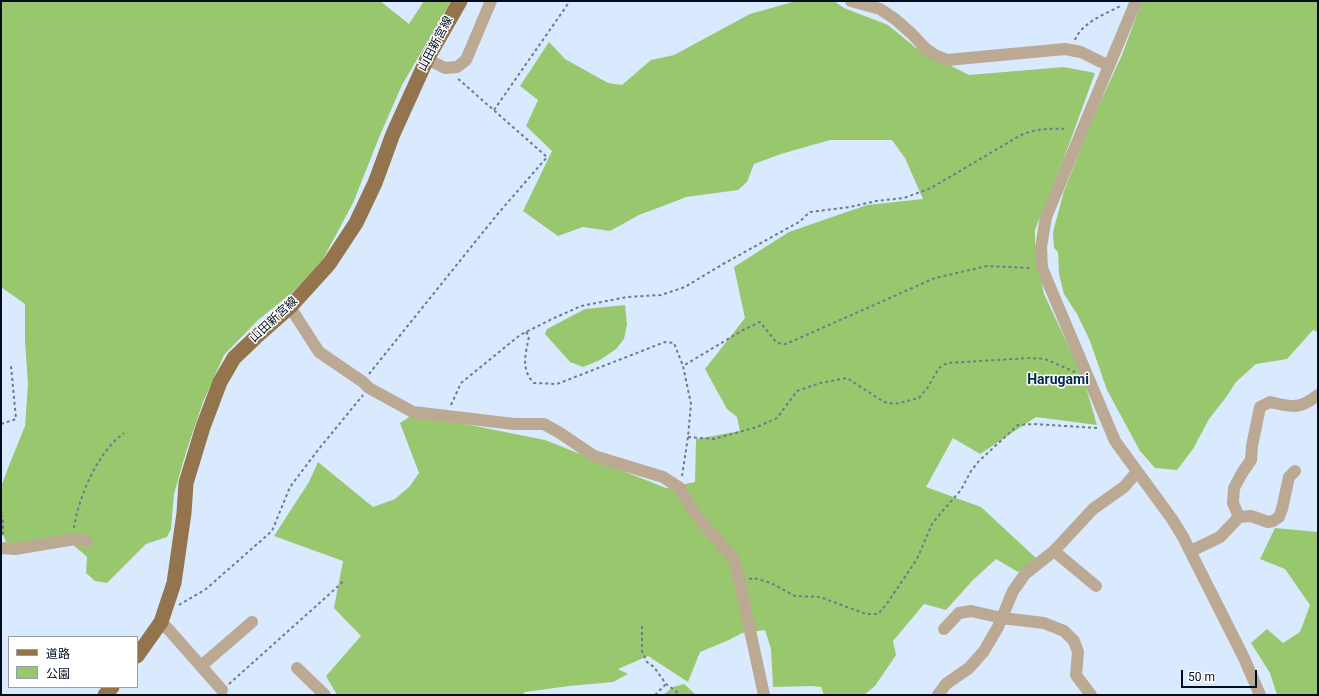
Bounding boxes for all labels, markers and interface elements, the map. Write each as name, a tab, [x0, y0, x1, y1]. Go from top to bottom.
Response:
street label: 山田新宮線	[416, 14, 456, 74]
street label: 山田新宮線	[247, 294, 301, 346]
district label: Harugami	[1027, 372, 1089, 388]
legend	[8, 636, 138, 688]
text: 道路	[46, 647, 70, 661]
scale bar	[1183, 662, 1259, 688]
text: 公園	[46, 667, 70, 681]
text: 50 m	[1188, 670, 1215, 684]

